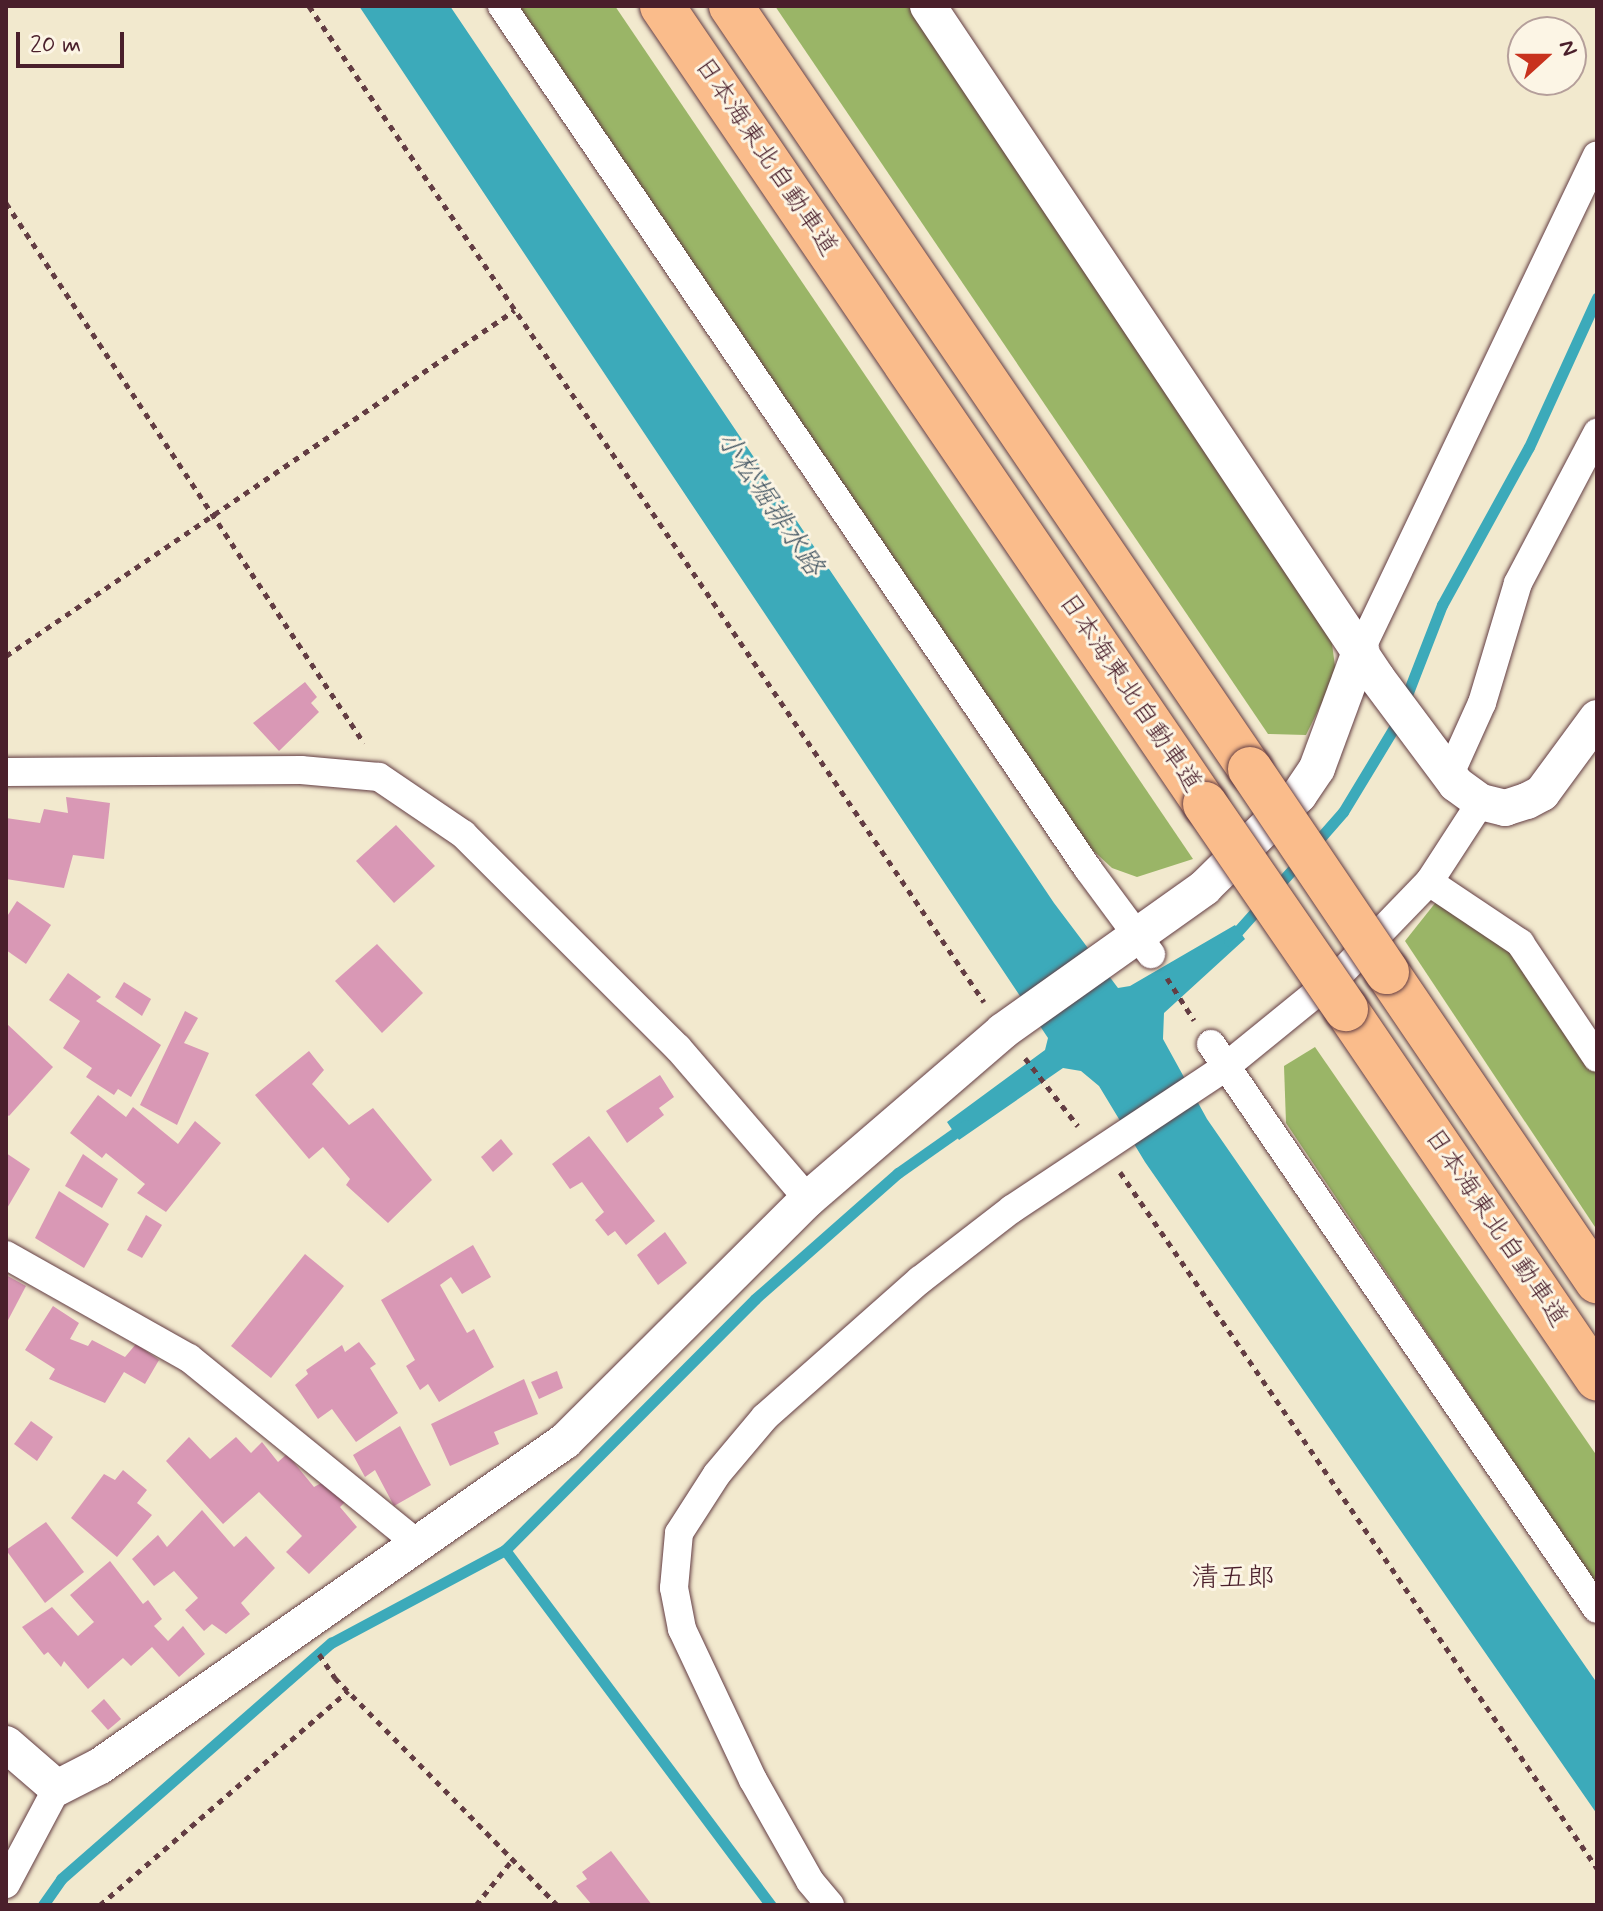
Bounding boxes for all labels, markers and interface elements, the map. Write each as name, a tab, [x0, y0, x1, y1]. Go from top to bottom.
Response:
scale bar	[20, 16, 128, 66]
north arrow	[1507, 16, 1587, 96]
text: 20 m	[30, 30, 81, 61]
text: N	[1552, 36, 1583, 60]
street label: 日本海東北自動車道	[687, 51, 843, 263]
water label: 小松堀排水路	[708, 425, 830, 583]
street label: 日本海東北自動車道	[1051, 587, 1207, 799]
street label: 日本海東北自動車道	[1417, 1122, 1573, 1334]
district label: 清五郎	[1191, 1562, 1275, 1596]

